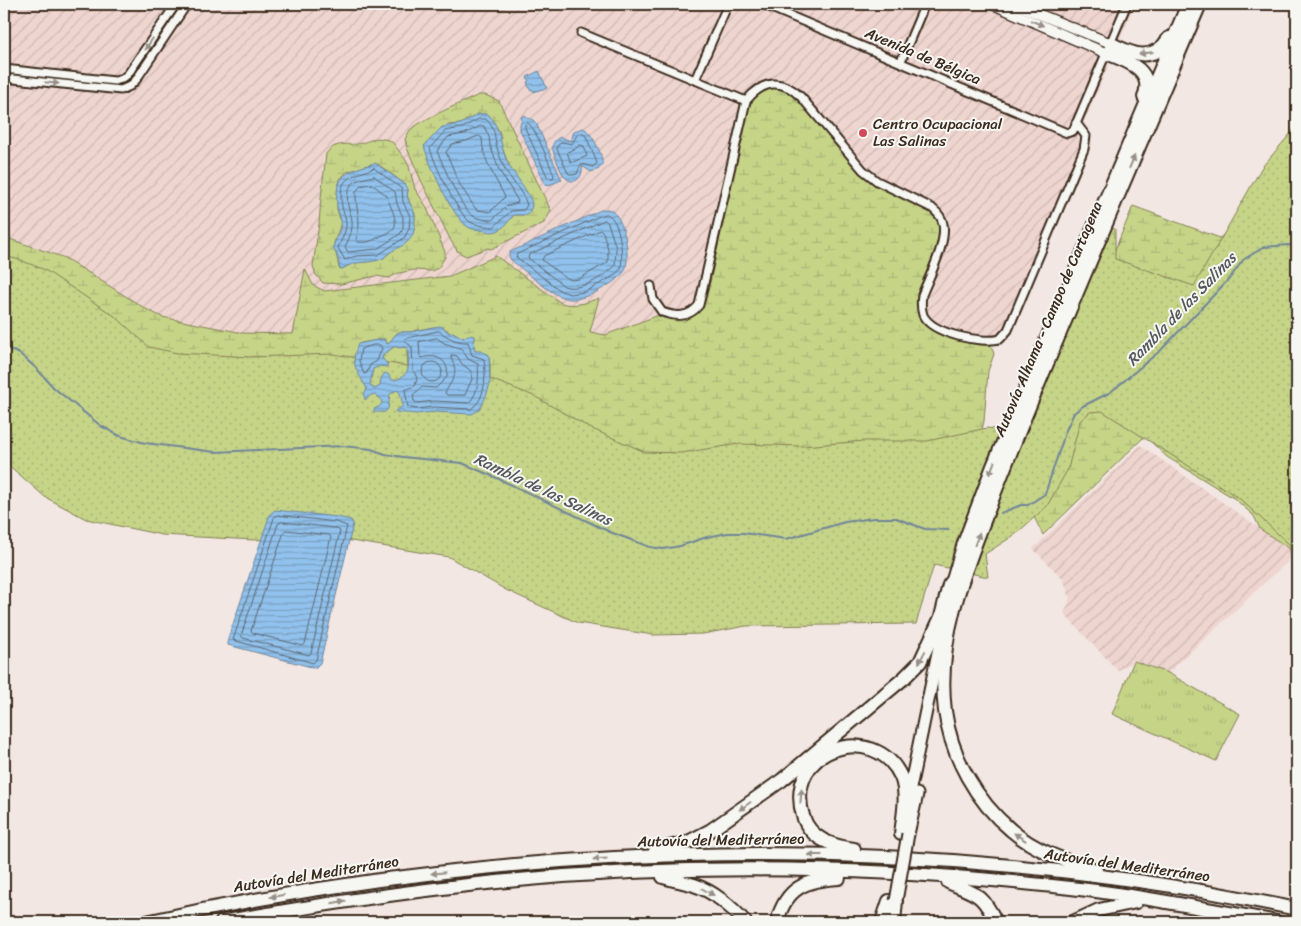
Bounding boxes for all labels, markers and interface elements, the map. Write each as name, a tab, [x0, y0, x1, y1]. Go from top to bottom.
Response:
street label: Avenida de Bélgica	[860, 19, 985, 92]
one-way arrow	[1030, 19, 1044, 27]
one-way arrow	[144, 37, 154, 51]
one-way arrow	[1138, 49, 1154, 57]
one-way arrow	[44, 79, 60, 87]
place label: Centro Ocupacional Las Salinas	[873, 111, 1003, 154]
marker: Centro Ocupacional Las Salinas	[857, 127, 869, 139]
one-way arrow	[1129, 155, 1137, 170]
street label: Autovía Alhama - Campo de Cartagena	[986, 197, 1110, 442]
water label: Rambla de las Salinas	[1119, 244, 1245, 373]
water label: Rambla de las Salinas	[469, 444, 619, 535]
one-way arrow	[988, 461, 996, 475]
one-way arrow	[973, 531, 981, 546]
one-way arrow	[918, 649, 926, 664]
one-way arrow	[797, 787, 805, 803]
one-way arrow	[738, 801, 752, 811]
street label: Autovía del Mediterráneo	[636, 826, 805, 854]
one-way arrow	[1013, 832, 1027, 841]
street label: Autovía del Mediterráneo	[1041, 840, 1212, 890]
street label: Autovía del Mediterráneo	[230, 848, 401, 900]
one-way arrow	[806, 851, 822, 859]
one-way arrow	[592, 856, 608, 864]
one-way arrow	[430, 869, 446, 877]
one-way arrow	[702, 888, 715, 897]
one-way arrow	[269, 892, 285, 900]
one-way arrow	[331, 898, 347, 906]

